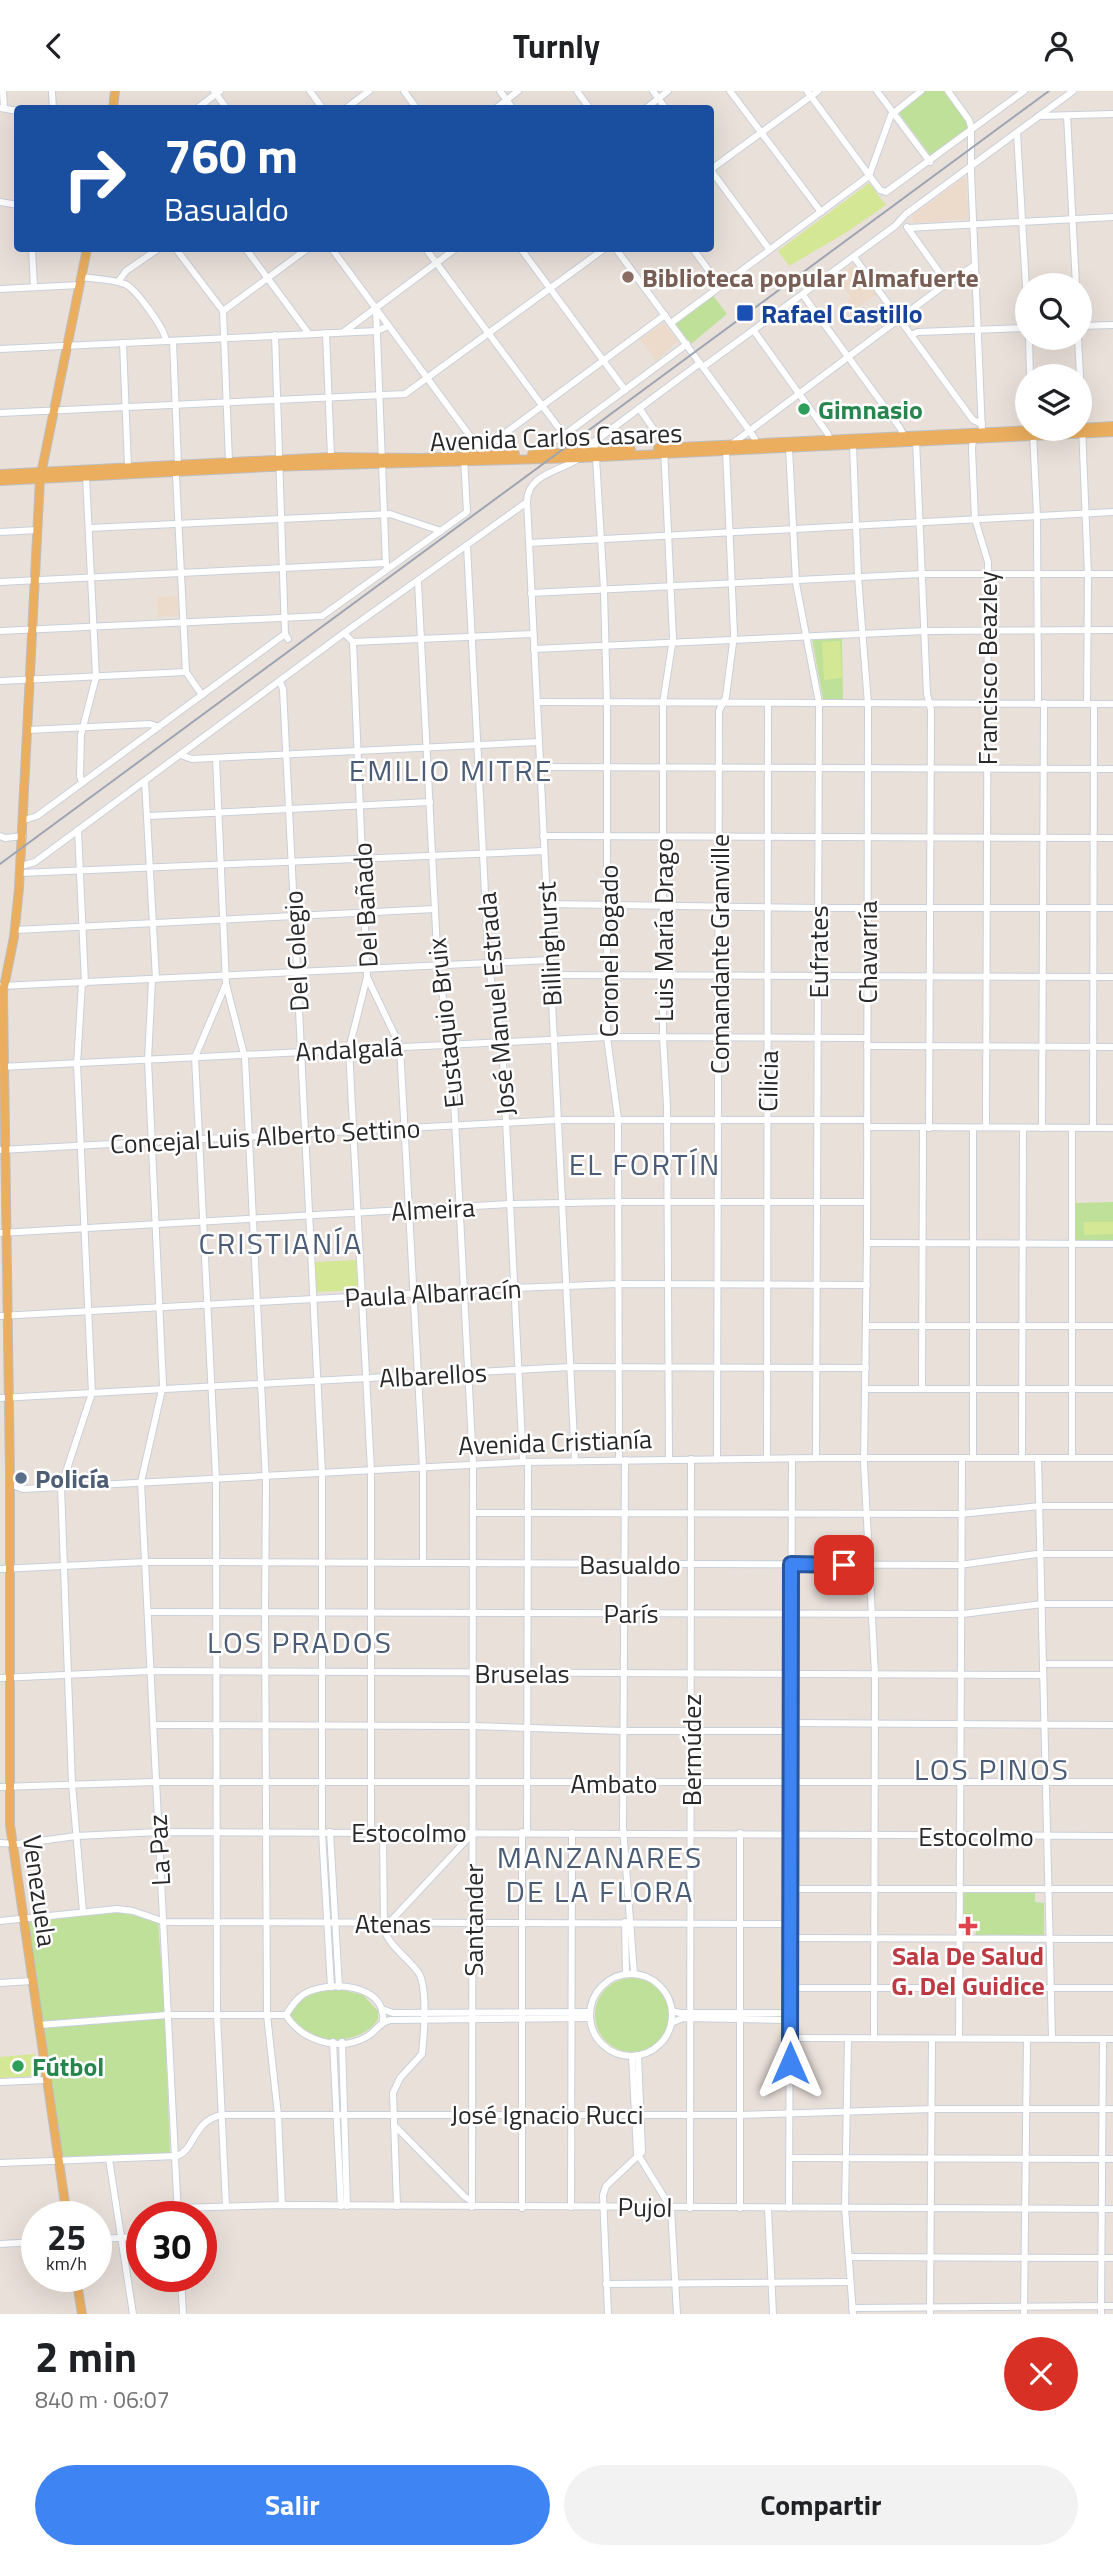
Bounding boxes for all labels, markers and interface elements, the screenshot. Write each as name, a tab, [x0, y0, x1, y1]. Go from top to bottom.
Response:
text: Turnly	[513, 22, 600, 70]
icon: back	[35, 27, 73, 65]
icon: person	[1040, 27, 1078, 65]
text: 760 m	[164, 117, 298, 192]
icon: right	[49, 133, 140, 224]
text: Basualdo	[164, 185, 289, 233]
place label: Biblioteca popular Almafuerte	[642, 258, 979, 297]
marker: Biblioteca popular Almafuerte	[620, 269, 636, 285]
map controls	[1015, 273, 1092, 441]
button: search	[1015, 273, 1092, 350]
place label: Rafael Castillo	[761, 294, 923, 333]
marker: Rafael Castillo	[735, 303, 755, 323]
button: layers	[1015, 364, 1092, 441]
place label: Gimnasio	[818, 390, 923, 429]
marker: Gimnasio	[796, 401, 812, 417]
street label: Avenida Carlos Casares	[429, 413, 683, 461]
street label: Francisco Beazley	[968, 571, 1007, 765]
district label: EMILIO MITRE	[349, 747, 553, 793]
street label: Comandante Granville	[700, 834, 739, 1074]
street label: Luis María Drago	[644, 838, 683, 1022]
street label: Del Bañado	[342, 841, 388, 969]
street label: Coronel Bogado	[589, 865, 628, 1037]
street label: Billinghurst	[526, 881, 572, 1007]
street label: Del Colegio	[273, 889, 319, 1013]
street label: José Manuel Estrada	[467, 891, 525, 1117]
street label: Chavarría	[848, 900, 887, 1004]
street label: Eufrates	[799, 906, 838, 998]
street label: Eustaquio Bruix	[417, 936, 473, 1110]
street label: Andalgalá	[294, 1027, 404, 1071]
street label: Cilicia	[748, 1050, 788, 1112]
street label: Concejal Luis Alberto Settino	[109, 1108, 421, 1164]
district label: EL FORTÍN	[569, 1141, 721, 1187]
street label: Almeira	[390, 1187, 476, 1231]
district label: CRISTIANÍA	[198, 1220, 364, 1266]
street label: Paula Albarracín	[344, 1269, 522, 1317]
street label: Albarellos	[378, 1353, 488, 1397]
street label: Avenida Cristianía	[457, 1419, 653, 1465]
place label: Policía	[35, 1459, 109, 1498]
marker: Policía	[13, 1470, 29, 1486]
pin	[814, 1535, 874, 1595]
street label: Basualdo	[579, 1545, 681, 1584]
icon: arrive	[825, 1546, 863, 1584]
street label: París	[603, 1594, 659, 1633]
district label: LOS PRADOS	[207, 1619, 393, 1665]
street label: Bruselas	[474, 1654, 570, 1693]
street label: Bermúdez	[672, 1694, 711, 1806]
district label: LOS PINOS	[914, 1746, 1070, 1792]
street label: Ambato	[571, 1764, 657, 1803]
street label: La Paz	[138, 1813, 180, 1887]
street label: Estocolmo	[351, 1813, 467, 1852]
street label: Estocolmo	[918, 1817, 1034, 1856]
street label: Venezuela	[13, 1833, 67, 1949]
district label: MANZANARES DE LA FLORA	[497, 1834, 703, 1914]
street label: Santander	[454, 1863, 493, 1977]
street label: Atenas	[355, 1904, 431, 1943]
marker: Sala De Salud G. Del Guidice	[958, 1916, 978, 1936]
place label: Sala De Salud G. Del Guidice	[891, 1936, 1045, 2005]
position arrow	[753, 2026, 827, 2100]
place label: Fútbol	[32, 2047, 104, 2086]
marker: Fútbol	[10, 2058, 26, 2074]
street label: José Ignacio Rucci	[451, 2095, 643, 2134]
street label: Pujol	[617, 2187, 673, 2227]
speed limit sign: 30	[126, 2201, 217, 2292]
text: 25	[47, 2210, 86, 2264]
text: km/h	[46, 2250, 87, 2277]
text: 2 min	[35, 2324, 137, 2388]
button: close	[1004, 2337, 1078, 2411]
text: 840 m · 06:07	[35, 2382, 170, 2417]
button: Salir	[35, 2465, 550, 2545]
button: Compartir	[564, 2465, 1078, 2545]

